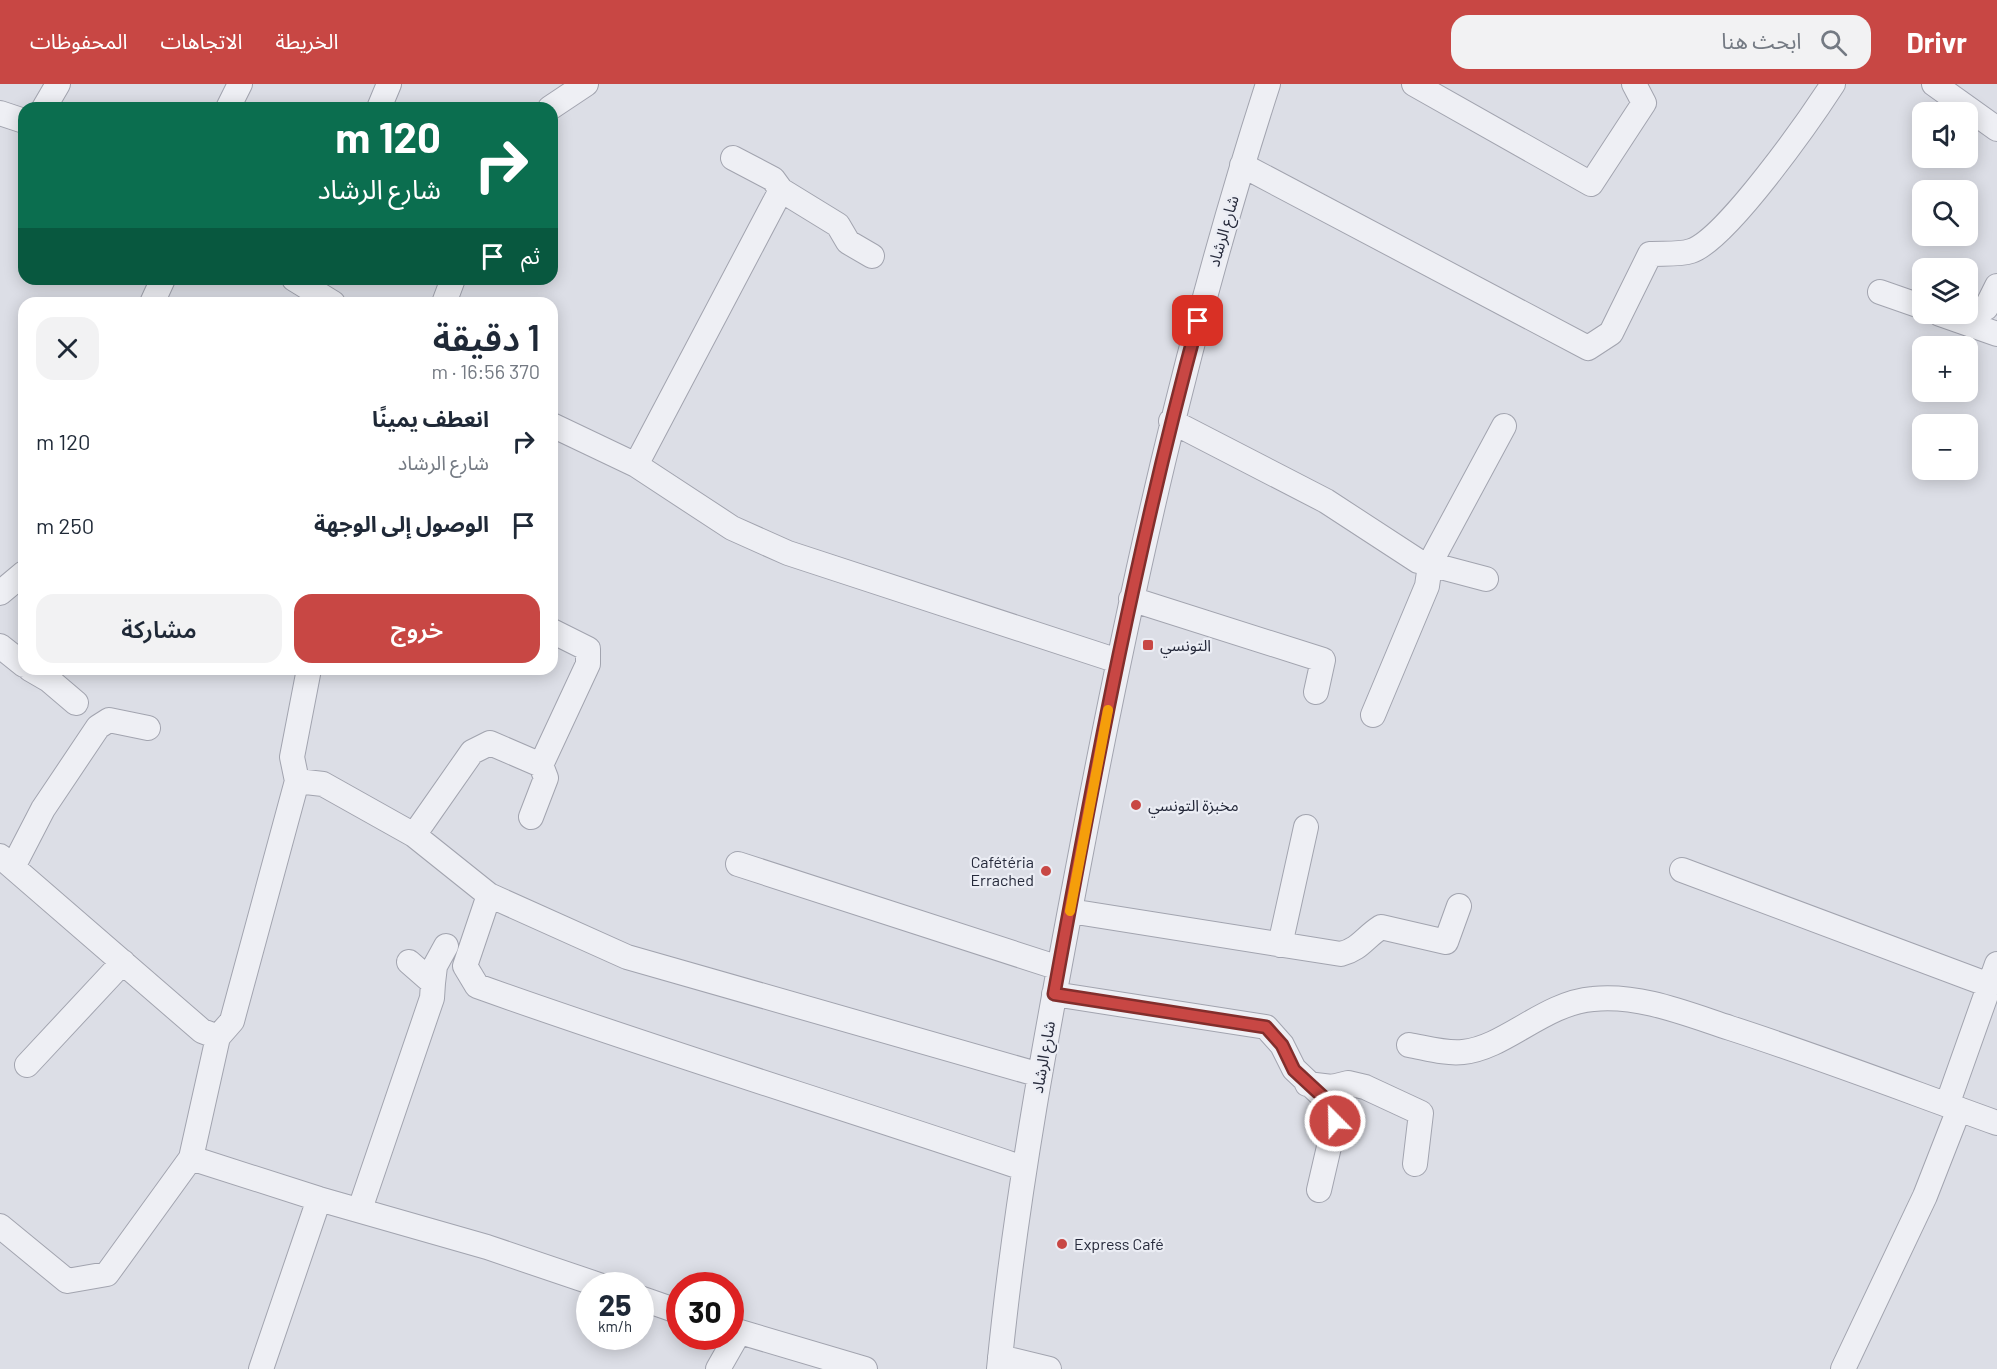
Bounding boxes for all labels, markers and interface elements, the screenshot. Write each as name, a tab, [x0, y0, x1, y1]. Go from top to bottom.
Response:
search box	[1451, 15, 1871, 69]
text: Drivr	[1907, 25, 1967, 59]
icon: search	[1817, 26, 1850, 59]
text: ابحث هنا	[1721, 27, 1802, 53]
text: المحفوظات	[30, 28, 127, 53]
text: الاتجاهات	[160, 28, 242, 53]
text: الخريطة	[275, 28, 338, 53]
map controls	[1912, 102, 1978, 480]
button: sound	[1912, 102, 1978, 168]
text: 120 m	[335, 111, 441, 161]
icon: right	[462, 126, 540, 204]
text: شارع الرشاد	[318, 172, 441, 204]
button: search	[1912, 180, 1978, 246]
street label: شارع الرشاد	[1203, 193, 1246, 270]
icon: arrive	[476, 240, 509, 273]
text: ثم	[521, 242, 540, 268]
button: layers	[1912, 258, 1978, 324]
pin	[1172, 295, 1223, 346]
icon: arrive	[1181, 304, 1214, 337]
text: 1 دقيقة	[433, 315, 540, 358]
button: close	[36, 317, 99, 380]
button: +	[1912, 336, 1978, 402]
text: 370 m · 16:56	[432, 359, 540, 383]
text: انعطف يمينًا	[372, 405, 489, 431]
button: −	[1912, 414, 1978, 480]
icon: right	[507, 425, 540, 458]
text: 120 m	[36, 428, 91, 454]
text: شارع الرشاد	[398, 450, 489, 474]
icon: arrive	[507, 509, 540, 542]
text: الوصول إلى الوجهة	[314, 510, 489, 536]
text: 250 m	[36, 512, 94, 538]
button: مشاركة	[36, 594, 282, 663]
button: خروج	[294, 594, 540, 663]
place label: التونسي	[1160, 635, 1211, 658]
marker: التونسي	[1141, 638, 1155, 652]
place label: مخبزة التونسي	[1148, 795, 1239, 818]
marker: مخبزة التونسي	[1129, 798, 1143, 812]
place label: Cafétéria Errached	[970, 852, 1034, 889]
marker: Cafétéria Errached	[1039, 864, 1053, 878]
street label: شارع الرشاد	[1027, 1019, 1062, 1095]
position arrow	[1303, 1089, 1367, 1153]
place label: Express Café	[1074, 1234, 1164, 1253]
marker: Express Café	[1055, 1237, 1069, 1251]
speed limit sign: 30	[666, 1272, 744, 1350]
text: 25	[599, 1286, 631, 1322]
text: km/h	[598, 1317, 632, 1335]

